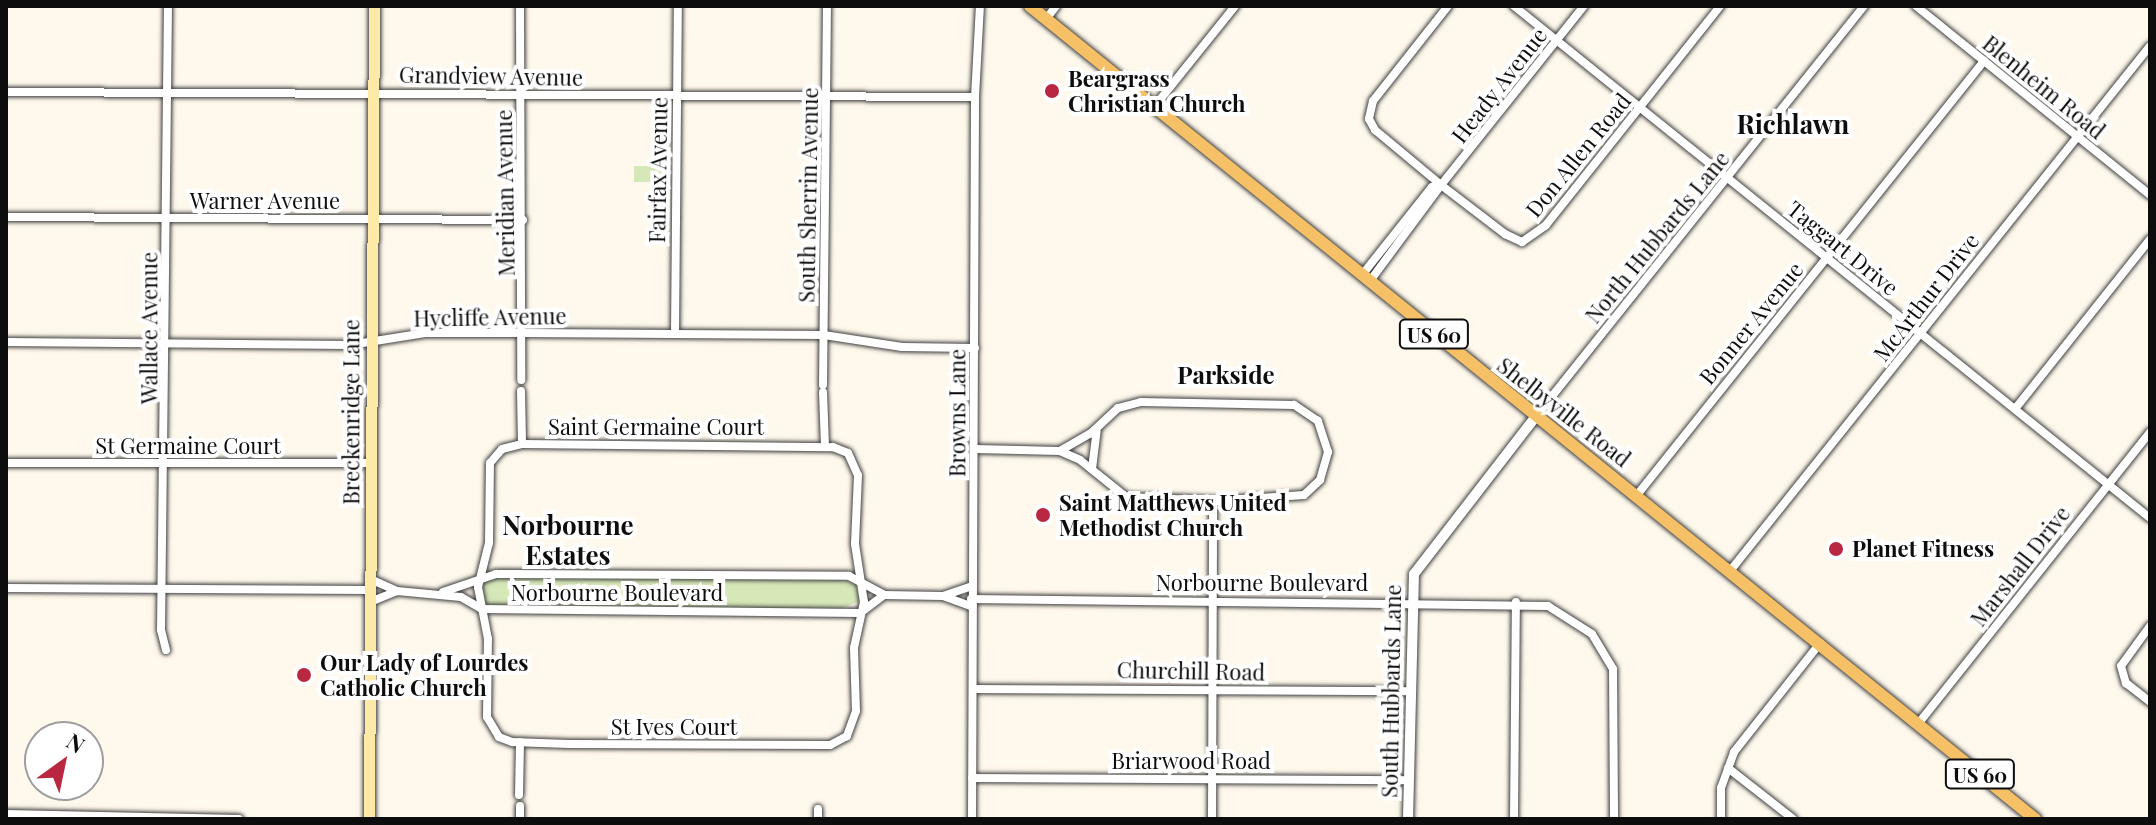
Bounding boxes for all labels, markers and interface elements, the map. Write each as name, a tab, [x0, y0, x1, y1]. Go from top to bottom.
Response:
street label: Heady Avenue	[1445, 22, 1553, 148]
street label: Blenheim Road	[1978, 30, 2110, 144]
street label: Grandview Avenue	[398, 61, 584, 91]
place label: Beargrass Christian Church	[1068, 65, 1245, 116]
marker: Beargrass Christian Church	[1043, 82, 1061, 100]
street label: South Sherrin Avenue	[793, 87, 823, 303]
street label: Don Allen Road	[1520, 87, 1636, 223]
street label: Fairfax Avenue	[644, 96, 672, 244]
district label: Richlawn	[1737, 108, 1849, 140]
street label: Meridian Avenue	[490, 109, 520, 277]
street label: North Hubbards Lane	[1579, 146, 1735, 328]
street label: Warner Avenue	[189, 188, 341, 214]
street label: Taggart Drive	[1782, 195, 1904, 301]
street label: McArthur Drive	[1868, 228, 1984, 366]
street label: Wallace Avenue	[136, 251, 162, 405]
street label: Bonner Avenue	[1693, 256, 1809, 390]
street label: Hycliffe Avenue	[413, 302, 567, 332]
road number: US 60	[1398, 318, 1470, 350]
street label: Breckenridge Lane	[338, 319, 364, 505]
street label: Browns Lane	[944, 349, 970, 477]
street label: Shelbyville Road	[1492, 352, 1636, 472]
district label: Parkside	[1177, 361, 1275, 389]
street label: Saint Germaine Court	[548, 414, 764, 440]
street label: St Germaine Court	[95, 433, 281, 459]
place label: Saint Matthews United Methodist Church	[1059, 489, 1287, 540]
street label: Marshall Drive	[1965, 501, 2075, 631]
marker: Saint Matthews United Methodist Church	[1034, 506, 1052, 524]
district label: Norbourne Estates	[502, 509, 634, 570]
place label: Planet Fitness	[1852, 536, 1994, 562]
marker: Planet Fitness	[1827, 540, 1845, 558]
street label: Norbourne Boulevard	[1156, 570, 1368, 596]
street label: Norbourne Boulevard	[511, 580, 723, 606]
street label: South Hubbards Lane	[1376, 584, 1406, 798]
place label: Our Lady of Lourdes Catholic Church	[320, 649, 530, 700]
street label: Churchill Road	[1117, 657, 1265, 685]
marker: Our Lady of Lourdes Catholic Church	[295, 666, 313, 684]
street label: St Ives Court	[611, 714, 737, 740]
north arrow	[24, 721, 104, 801]
text: N	[61, 726, 91, 759]
street label: Briarwood Road	[1111, 748, 1271, 774]
road number: US 60	[1944, 758, 2016, 790]

